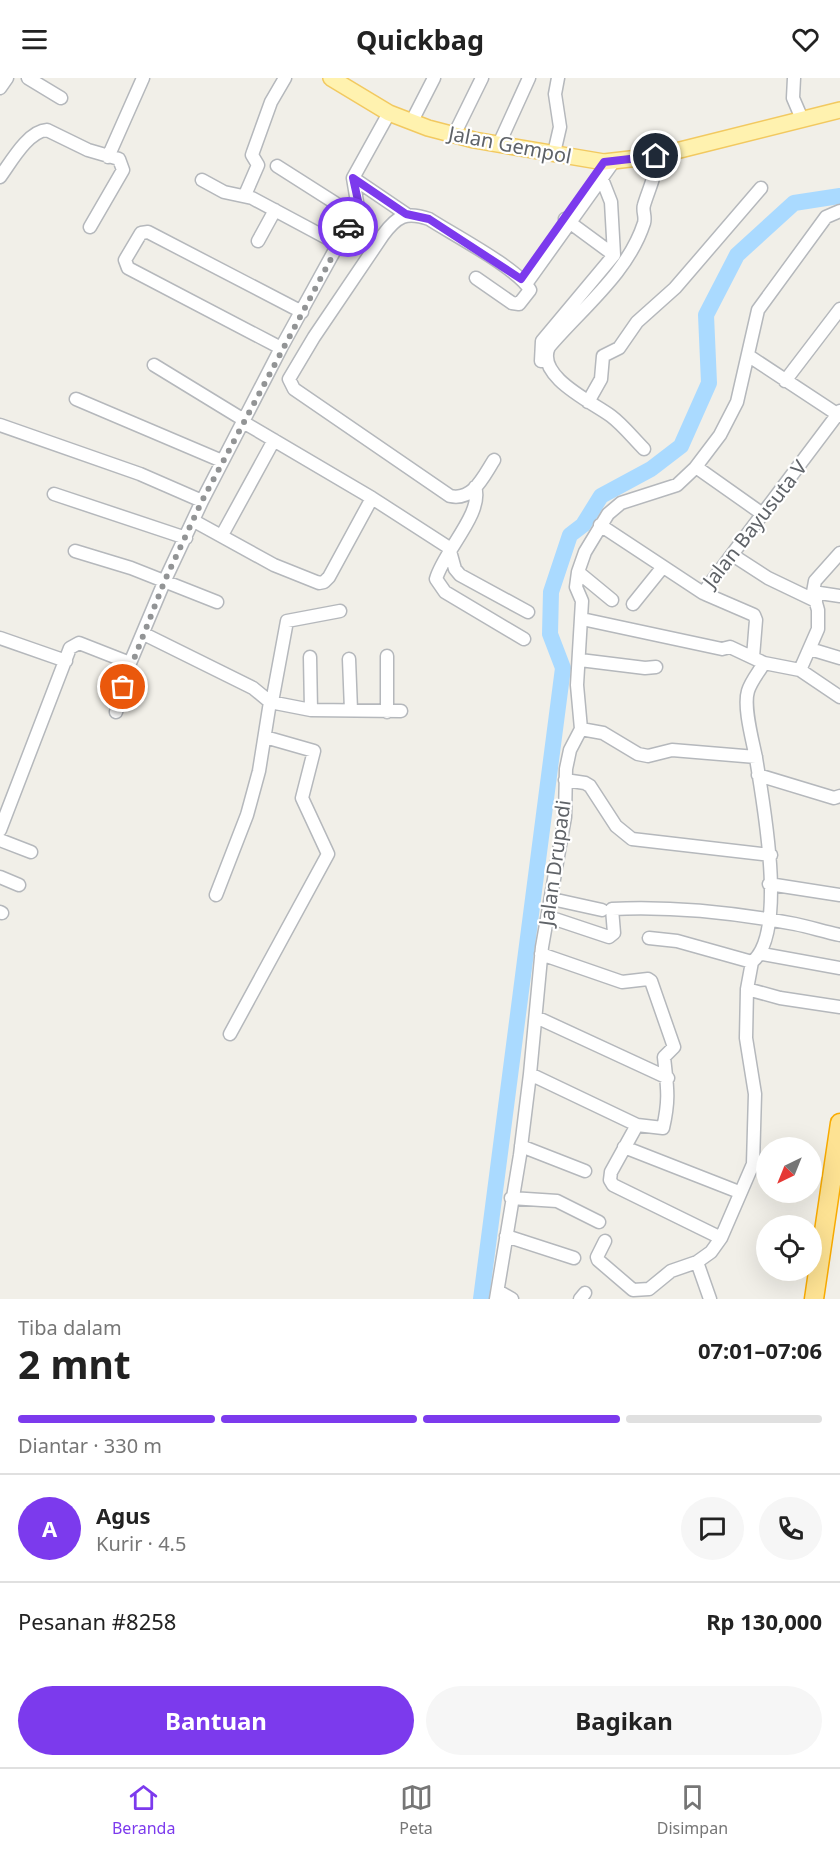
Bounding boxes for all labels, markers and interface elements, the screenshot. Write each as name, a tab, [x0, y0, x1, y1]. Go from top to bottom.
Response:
text: Quickbag	[356, 21, 484, 58]
icon: menu	[18, 23, 51, 56]
icon: heart	[789, 23, 822, 56]
street label: Jalan Gempol	[444, 119, 574, 170]
pin	[630, 130, 681, 181]
icon: home	[639, 139, 672, 172]
courier	[318, 197, 378, 257]
icon: car	[332, 211, 365, 244]
street label: Jalan Bayusuta V	[695, 454, 813, 595]
pin	[97, 661, 148, 712]
icon: bag	[106, 670, 139, 703]
street label: Jalan Drupadi	[532, 798, 577, 930]
north arrow	[756, 1137, 822, 1203]
map controls	[756, 1137, 822, 1281]
button: locate	[756, 1215, 822, 1281]
text: Tiba dalam	[18, 1314, 122, 1341]
text: 07:01–07:06	[698, 1335, 822, 1365]
text: 2 mnt	[18, 1337, 131, 1390]
text: Diantar · 330 m	[18, 1432, 162, 1459]
button: chat	[681, 1497, 744, 1560]
button: phone	[759, 1497, 822, 1560]
text: Agus	[96, 1500, 150, 1530]
text: A	[42, 1513, 57, 1543]
text: Kurir · 4.5	[96, 1530, 186, 1557]
text: Pesanan #8258	[18, 1606, 176, 1636]
text: Rp 130,000	[706, 1606, 822, 1636]
button: Bantuan	[18, 1686, 414, 1755]
button: Bagikan	[426, 1686, 822, 1755]
tab: Beranda	[112, 1781, 175, 1839]
tab: Peta	[399, 1781, 433, 1839]
tab: Disimpan	[657, 1781, 728, 1839]

